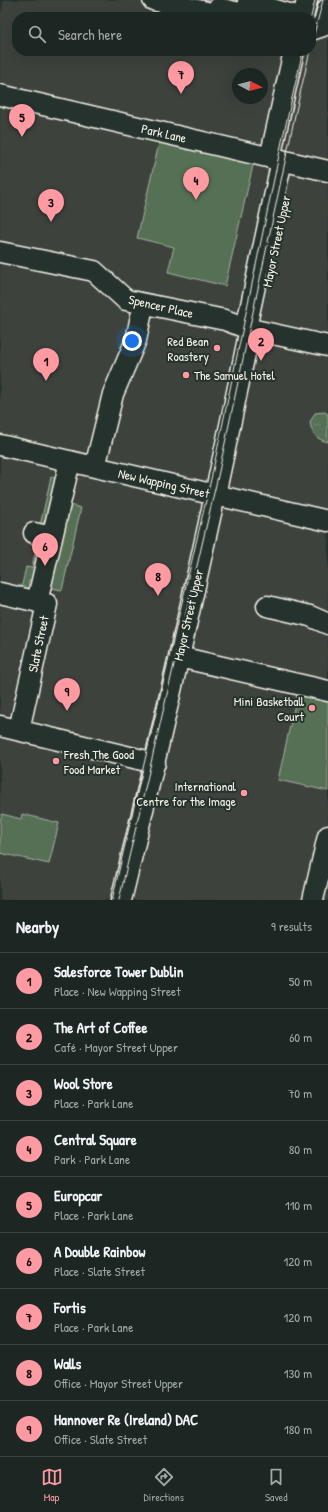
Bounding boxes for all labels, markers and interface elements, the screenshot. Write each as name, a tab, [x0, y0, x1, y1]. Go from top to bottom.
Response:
search box	[12, 12, 316, 56]
icon: search	[26, 23, 48, 45]
text: Search here	[58, 24, 122, 45]
pin: 7	[168, 61, 194, 94]
north arrow	[232, 68, 268, 104]
pin: 5	[9, 104, 35, 137]
street label: Park Lane	[140, 119, 188, 147]
pin: 4	[183, 167, 209, 200]
pin: 3	[38, 189, 64, 222]
street label: Mayor Street Upper	[257, 194, 295, 288]
street label: Spencer Place	[127, 290, 195, 322]
pin: 2	[248, 328, 274, 361]
your location	[122, 331, 142, 351]
place label: Red Bean Roastery	[167, 332, 209, 365]
marker: Red Bean Roastery	[212, 343, 222, 353]
pin: 1	[33, 348, 59, 381]
place label: The Samuel Hotel	[194, 366, 275, 384]
marker: The Samuel Hotel	[181, 370, 191, 380]
street label: New Wapping Street	[117, 464, 212, 502]
pin: 6	[32, 533, 58, 566]
pin: 8	[145, 563, 171, 596]
street label: Mayor Street Upper	[169, 568, 207, 662]
street label: Slate Street	[23, 614, 53, 674]
pin: 9	[54, 678, 80, 711]
place label: Mini Basketball Court	[234, 692, 305, 725]
marker: Mini Basketball Court	[307, 703, 317, 713]
place label: Fresh The Good Food Market	[63, 745, 134, 778]
marker: Fresh The Good Food Market	[51, 756, 61, 766]
place label: International Centre for the Image	[136, 777, 237, 810]
marker: International Centre for the Image	[239, 788, 249, 798]
text: Nearby	[16, 915, 59, 938]
text: 9 results	[271, 917, 312, 935]
text: Salesforce Tower Dublin	[54, 961, 184, 982]
text: 1	[27, 972, 31, 990]
text: 50 m	[289, 972, 312, 990]
text: Place · New Wapping Street	[54, 982, 181, 1000]
text: The Art of Coffee	[54, 1017, 147, 1038]
text: 2	[26, 1028, 32, 1046]
text: 60 m	[289, 1028, 312, 1046]
text: Café · Mayor Street Upper	[54, 1038, 178, 1056]
text: Wool Store	[54, 1073, 113, 1094]
text: 3	[26, 1084, 32, 1102]
text: 70 m	[288, 1084, 312, 1102]
text: Place · Park Lane	[54, 1094, 133, 1112]
text: Central Square	[54, 1129, 137, 1150]
text: 4	[27, 1140, 31, 1158]
text: 80 m	[289, 1140, 312, 1158]
text: Park · Park Lane	[54, 1150, 130, 1168]
text: Europcar	[54, 1185, 102, 1206]
text: 5	[26, 1196, 32, 1214]
text: 110 m	[285, 1196, 312, 1214]
text: Place · Park Lane	[54, 1206, 133, 1224]
text: A Double Rainbow	[54, 1241, 146, 1262]
text: 6	[26, 1252, 32, 1270]
text: 120 m	[284, 1252, 312, 1270]
text: Place · Slate Street	[54, 1262, 145, 1280]
text: Fortis	[54, 1297, 86, 1318]
text: 7	[26, 1308, 32, 1326]
text: 120 m	[284, 1308, 312, 1326]
text: Place · Park Lane	[54, 1318, 133, 1336]
text: Walls	[54, 1353, 81, 1374]
text: 8	[26, 1364, 32, 1382]
text: 130 m	[284, 1364, 312, 1382]
text: Office · Mayor Street Upper	[54, 1374, 183, 1392]
text: Hannover Re (Ireland) DAC	[54, 1409, 198, 1430]
text: 9	[27, 1420, 31, 1438]
text: 180 m	[284, 1420, 312, 1438]
text: Office · Slate Street	[54, 1430, 147, 1448]
tab: Map	[41, 1466, 63, 1504]
tab: Directions	[144, 1466, 184, 1504]
tab: Saved	[265, 1466, 287, 1504]

